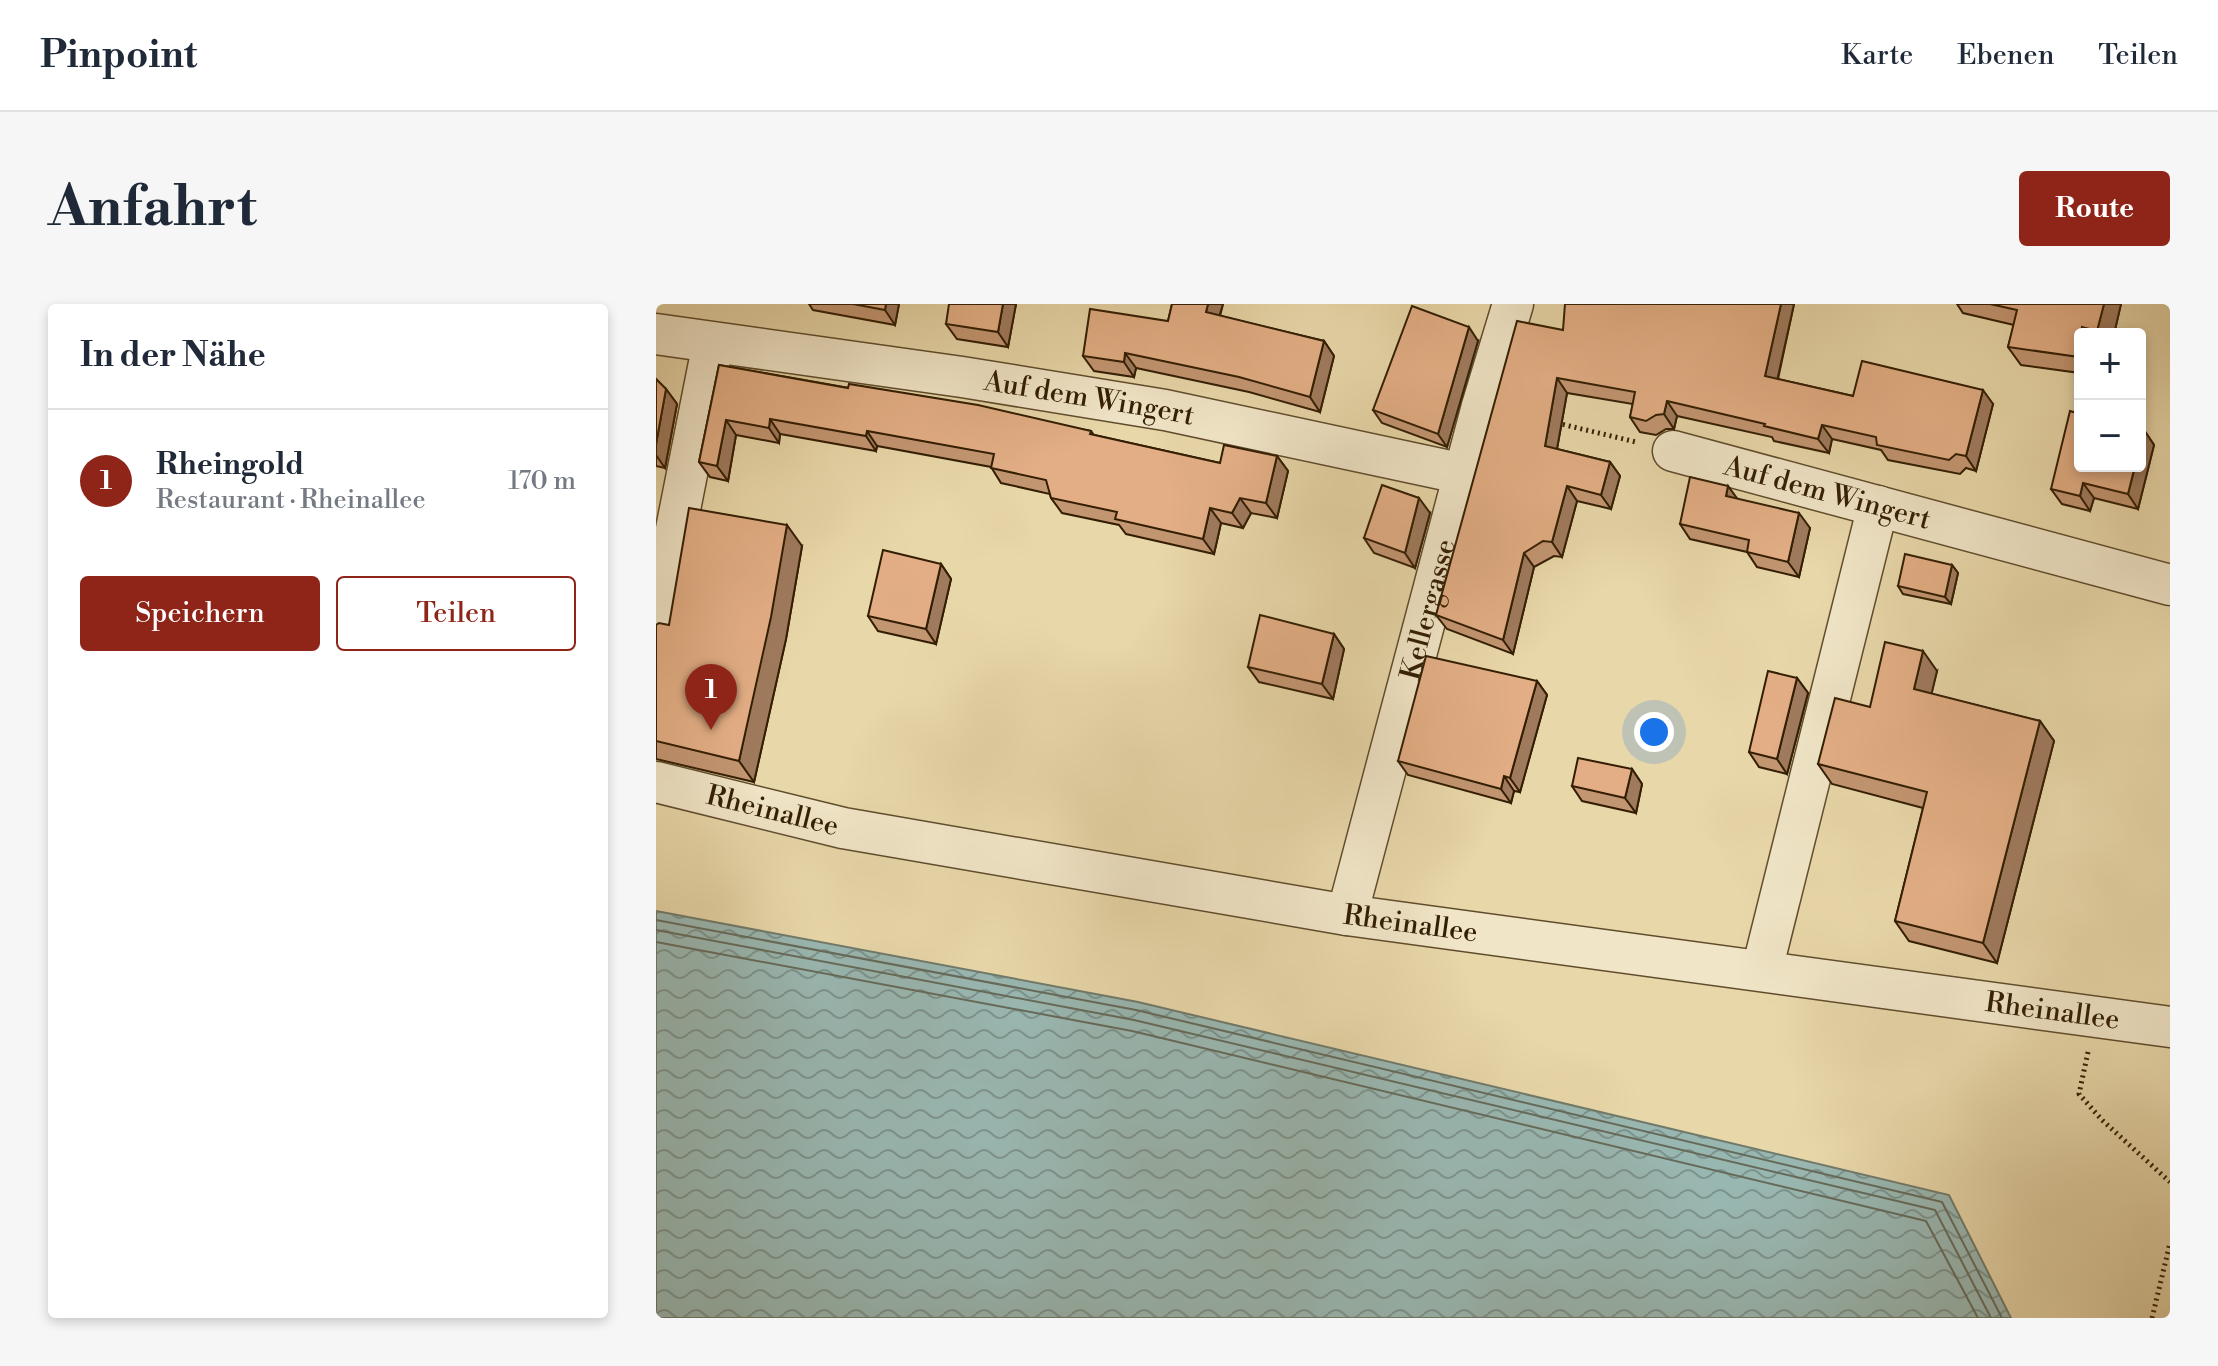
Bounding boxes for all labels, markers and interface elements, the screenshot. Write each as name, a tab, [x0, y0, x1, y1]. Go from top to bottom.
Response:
text: Pinpoint	[40, 32, 197, 79]
text: Karte	[1841, 38, 1913, 73]
text: Ebenen	[1957, 38, 2054, 73]
text: Teilen	[2098, 38, 2178, 73]
button: Route	[2019, 171, 2170, 246]
text: Anfahrt	[48, 173, 257, 243]
map controls	[2074, 328, 2146, 472]
button: +	[2074, 328, 2146, 400]
text: In der Nähe	[80, 335, 266, 377]
street label: Auf dem Wingert	[981, 363, 1198, 433]
button: −	[2074, 400, 2146, 472]
text: Rheingold	[156, 446, 304, 484]
street label: Auf dem Wingert	[1719, 448, 1935, 537]
text: 1	[100, 465, 112, 497]
text: 170 m	[508, 465, 576, 497]
text: Restaurant · Rheinallee	[156, 484, 426, 516]
street label: Kellergasse	[1393, 535, 1463, 684]
button: Speichern	[80, 576, 320, 651]
button: Teilen	[336, 576, 576, 651]
pin: 1	[685, 664, 737, 730]
your location	[1634, 712, 1674, 752]
street label: Rheinallee	[703, 778, 842, 844]
street label: Rheinallee	[1341, 897, 1480, 950]
street label: Rheinallee	[1983, 985, 2122, 1037]

